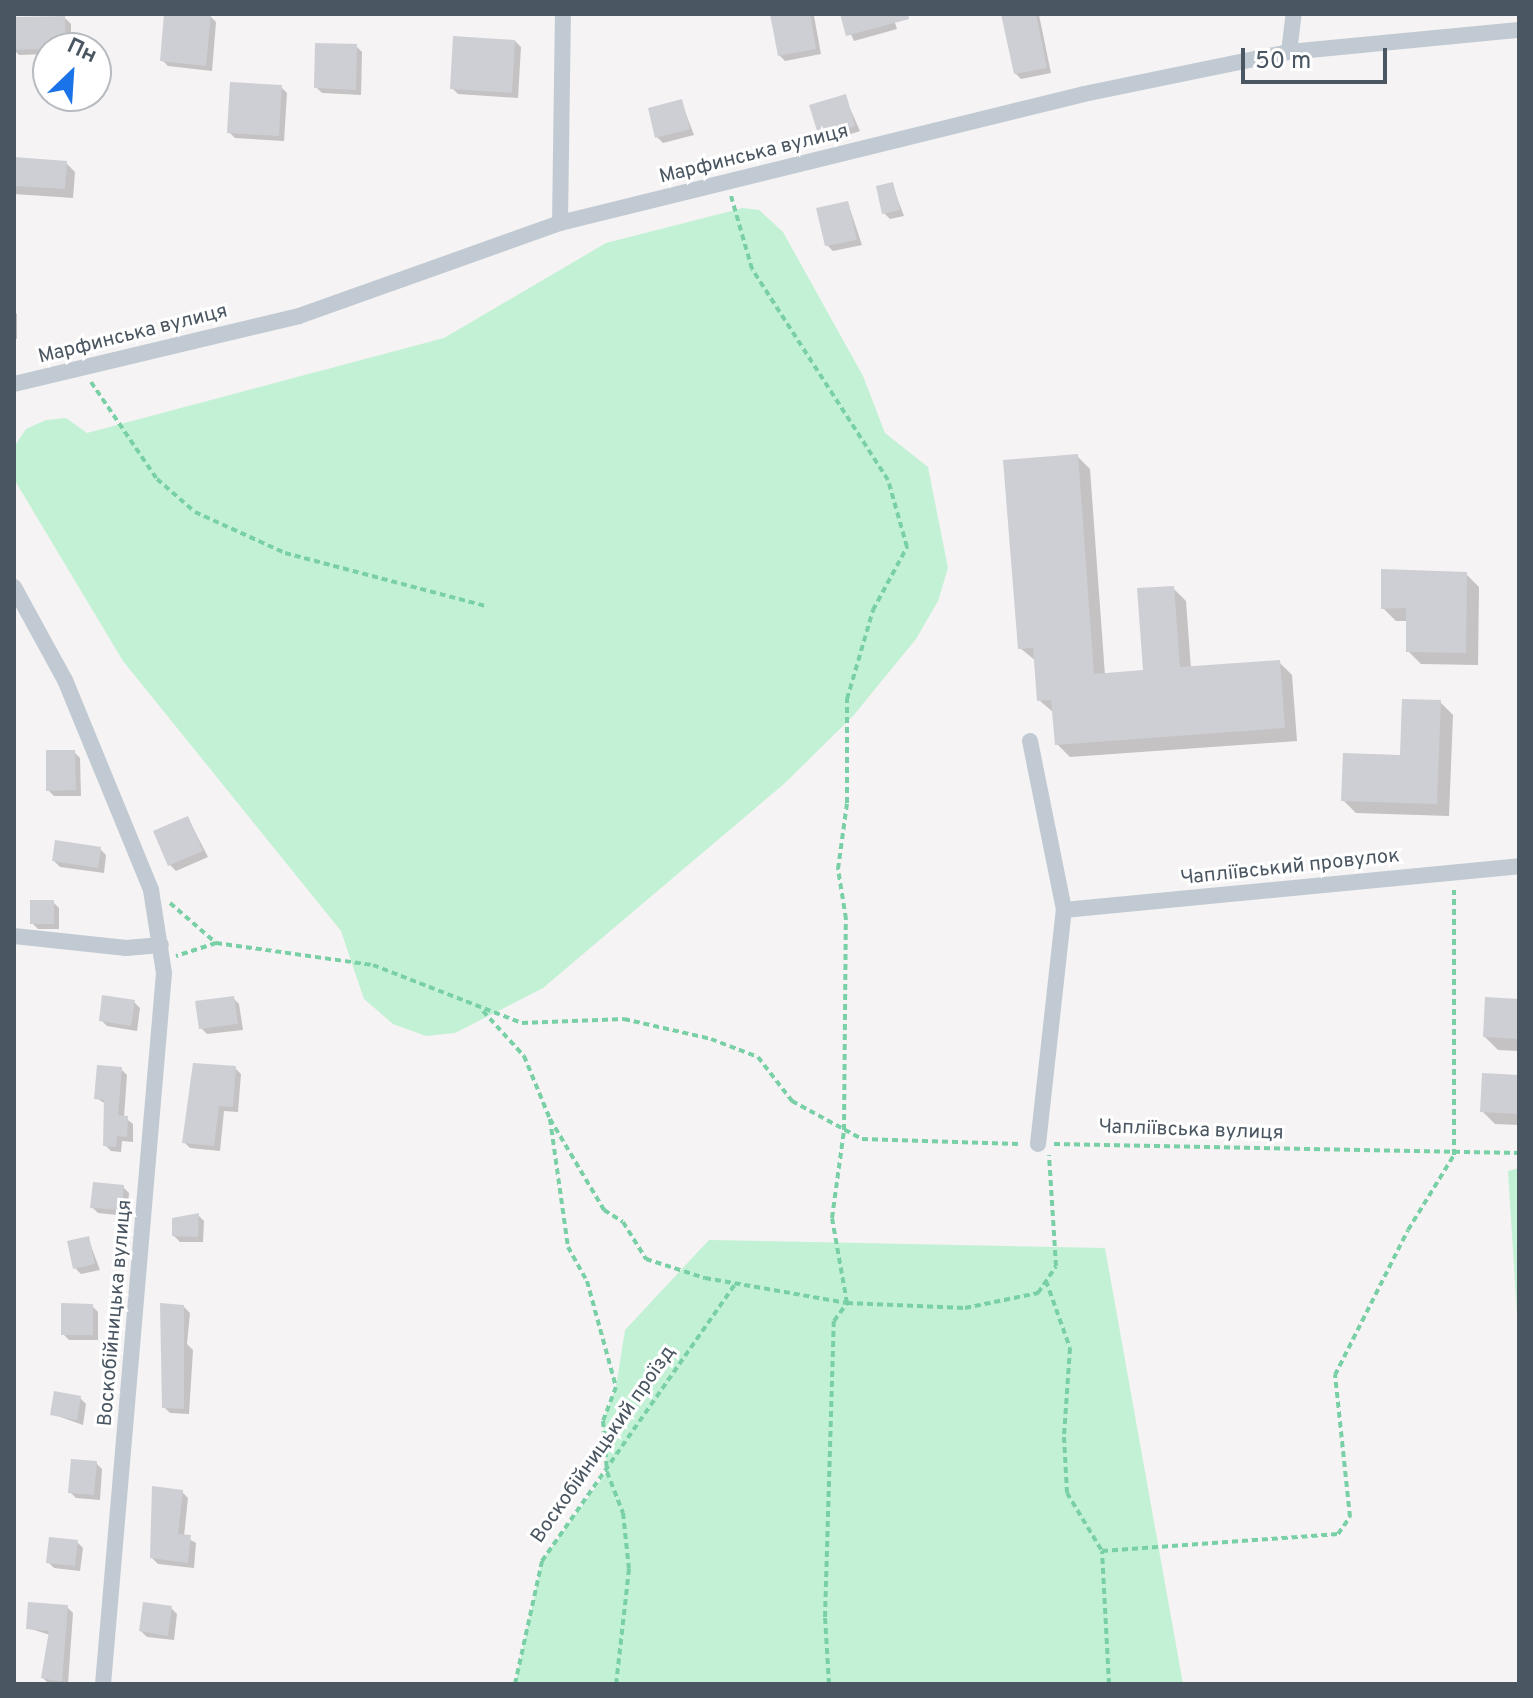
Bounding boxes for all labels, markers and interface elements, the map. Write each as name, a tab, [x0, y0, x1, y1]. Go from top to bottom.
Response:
north arrow	[32, 32, 112, 112]
scale bar	[1245, 32, 1391, 82]
text: Пн	[62, 33, 101, 70]
text: 50 m	[1255, 47, 1311, 77]
street label: Марфинська вулиця	[657, 120, 851, 190]
street label: Марфинська вулиця	[36, 300, 230, 370]
street label: Чапліївський провулок	[1179, 845, 1401, 891]
street label: Чапліївська вулиця	[1098, 1116, 1284, 1146]
street label: Воскобійницька вулиця	[94, 1199, 138, 1427]
street label: Воскобійницький проїзд	[527, 1342, 681, 1548]

